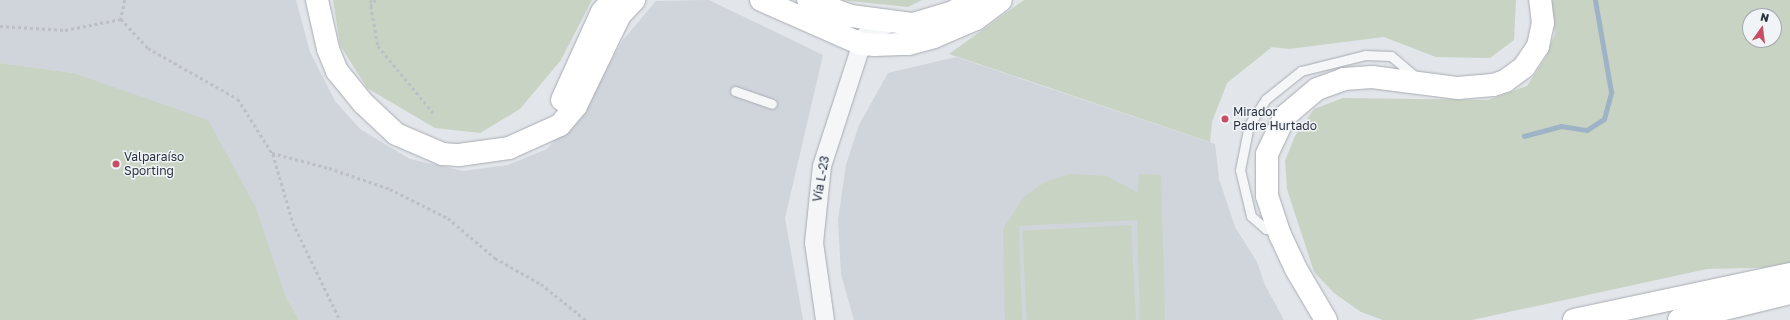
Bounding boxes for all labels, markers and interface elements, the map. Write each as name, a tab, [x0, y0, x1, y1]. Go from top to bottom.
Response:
north arrow	[1742, 8, 1782, 48]
text: N	[1759, 10, 1770, 24]
place label: Mirador Padre Hurtado	[1233, 105, 1317, 133]
marker: Mirador Padre Hurtado	[1220, 114, 1230, 124]
place label: Valparaíso Sporting	[124, 150, 184, 178]
street label: Vía L-23	[810, 155, 832, 203]
marker: Valparaíso Sporting	[111, 159, 121, 169]

